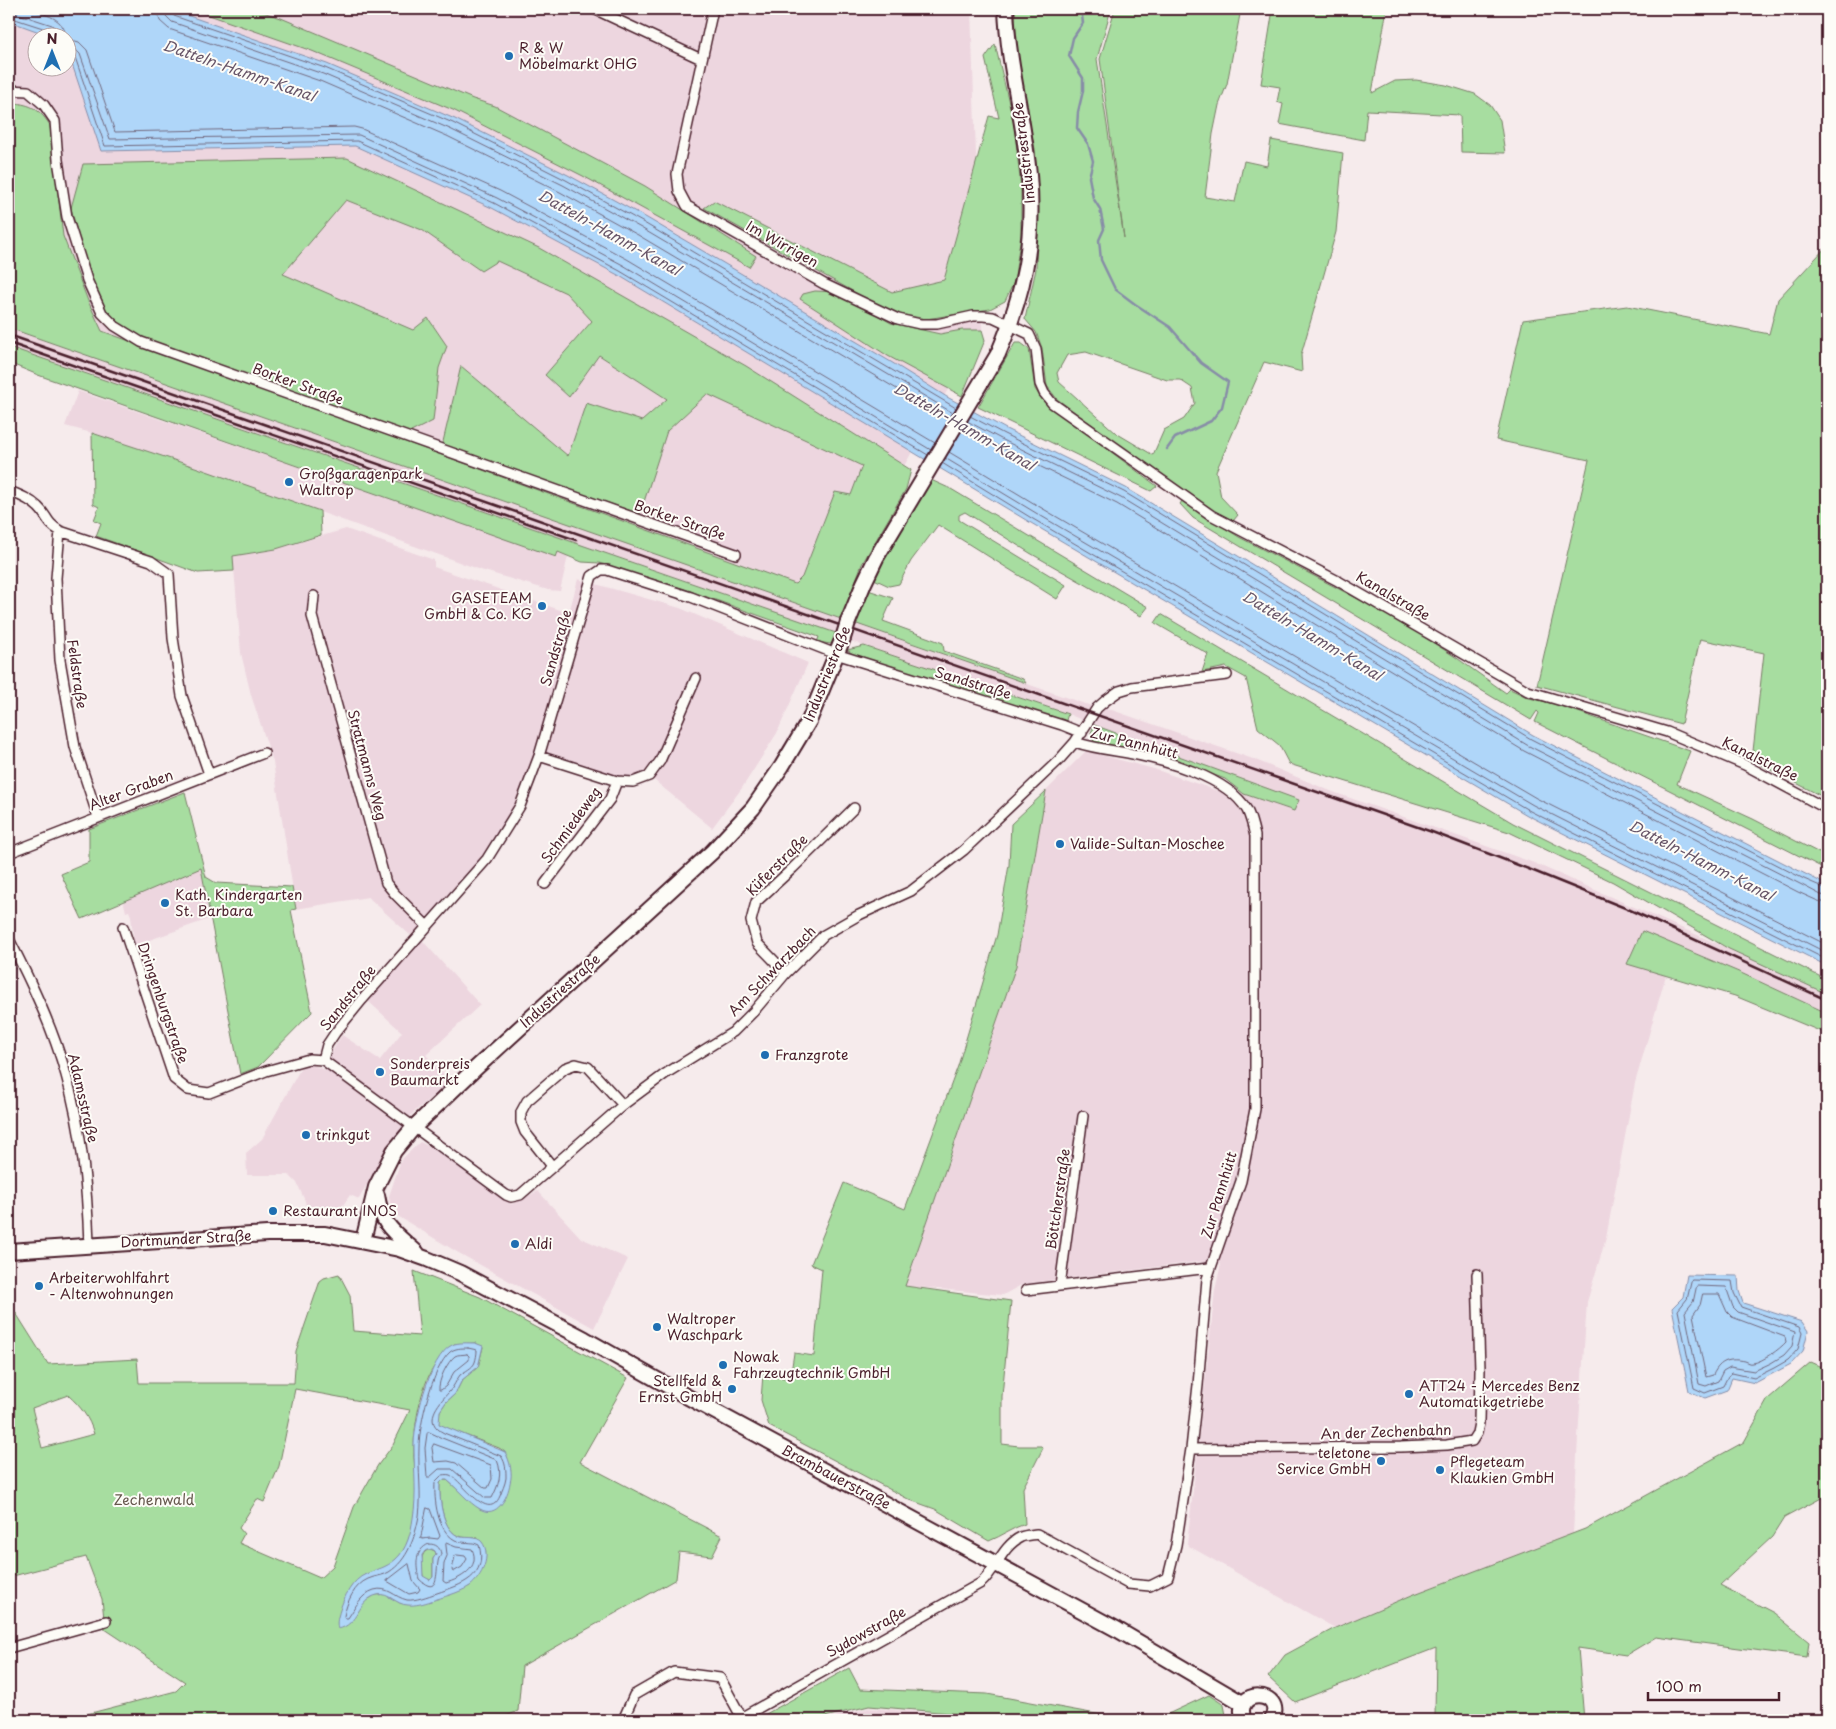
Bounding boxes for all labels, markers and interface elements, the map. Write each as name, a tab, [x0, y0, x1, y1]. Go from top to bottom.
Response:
north arrow	[28, 28, 78, 78]
text: N	[46, 28, 58, 49]
water label: Datteln-Hamm-Kanal	[160, 33, 321, 107]
place label: R & W Möbelmarkt OHG	[519, 37, 637, 74]
marker: R & W Möbelmarkt OHG	[503, 50, 515, 62]
street label: Industriestraße	[1007, 101, 1040, 205]
water label: Datteln-Hamm-Kanal	[534, 183, 688, 282]
street label: Im Wirrigen	[742, 215, 822, 272]
street label: Borker Straße	[250, 357, 347, 410]
water label: Datteln-Hamm-Kanal	[890, 376, 1042, 477]
place label: Großgaragenpark Waltrop	[299, 463, 423, 500]
marker: Großgaragenpark Waltrop	[283, 476, 295, 488]
street label: Borker Straße	[632, 494, 729, 545]
street label: Kanalstraße	[1352, 566, 1434, 625]
water label: Datteln-Hamm-Kanal	[1238, 584, 1390, 687]
place label: GASETEAM GmbH & Co. KG	[424, 587, 532, 624]
marker: GASETEAM GmbH & Co. KG	[536, 600, 548, 612]
street label: Sandstraße	[535, 607, 576, 689]
street label: Industriestraße	[798, 623, 855, 725]
street label: Feldstraße	[62, 638, 93, 710]
street label: Sandstraße	[932, 661, 1014, 704]
street label: Stratmanns Weg	[343, 707, 392, 823]
street label: Zur Pannhütt	[1088, 721, 1181, 764]
street label: Kanalstraße	[1718, 731, 1802, 786]
street label: Alter Graben	[86, 764, 176, 815]
street label: Schmiedeweg	[536, 782, 606, 867]
water label: Datteln-Hamm-Kanal	[1625, 813, 1781, 907]
street label: Küferstraße	[741, 829, 812, 900]
place label: Valide-Sultan-Moschee	[1070, 833, 1225, 854]
marker: Valide-Sultan-Moschee	[1054, 838, 1066, 850]
place label: Kath. Kindergarten St. Barbara	[175, 884, 302, 921]
marker: Kath. Kindergarten St. Barbara	[159, 897, 171, 909]
street label: Am Schwarzbach	[723, 921, 820, 1020]
street label: Dringenburgstraße	[133, 939, 194, 1066]
street label: Industriestraße	[515, 949, 605, 1033]
street label: Sandstraße	[315, 960, 381, 1035]
place label: Franzgrote	[775, 1044, 848, 1065]
marker: Franzgrote	[759, 1049, 771, 1061]
street label: Adamsstraße	[63, 1051, 104, 1145]
place label: Sonderpreis Baumarkt	[390, 1053, 470, 1090]
marker: Sonderpreis Baumarkt	[374, 1066, 386, 1078]
place label: trinkgut	[316, 1124, 370, 1145]
marker: trinkgut	[300, 1129, 312, 1141]
street label: Böttcherstraße	[1040, 1147, 1075, 1251]
street label: Zur Pannhütt	[1195, 1148, 1242, 1241]
place label: Restaurant INOS	[283, 1200, 397, 1221]
marker: Restaurant INOS	[267, 1205, 279, 1217]
street label: Dortmunder Straße	[120, 1225, 252, 1252]
place label: Aldi	[525, 1233, 552, 1254]
marker: Aldi	[509, 1238, 521, 1250]
place label: Arbeiterwohlfahrt - Altenwohnungen	[49, 1267, 174, 1304]
marker: Arbeiterwohlfahrt - Altenwohnungen	[33, 1280, 45, 1292]
place label: Waltroper Waschpark	[667, 1308, 743, 1345]
marker: Waltroper Waschpark	[651, 1321, 663, 1333]
place label: Nowak Fahrzeugtechnik GmbH	[733, 1346, 890, 1383]
marker: Nowak Fahrzeugtechnik GmbH	[717, 1359, 729, 1371]
place label: Stellfeld & Ernst GmbH	[639, 1370, 722, 1407]
place label: ATT24 - Mercedes Benz Automatikgetriebe	[1419, 1375, 1580, 1412]
marker: Stellfeld & Ernst GmbH	[726, 1383, 738, 1395]
marker: ATT24 - Mercedes Benz Automatikgetriebe	[1403, 1388, 1415, 1400]
street label: An der Zechenbahn	[1320, 1419, 1452, 1444]
street label: Brambauerstraße	[778, 1439, 895, 1514]
place label: teletone Service GmbH	[1277, 1442, 1371, 1479]
place label: Pflegeteam Klaukien GmbH	[1450, 1451, 1554, 1488]
marker: teletone Service GmbH	[1375, 1455, 1387, 1467]
marker: Pflegeteam Klaukien GmbH	[1434, 1464, 1446, 1476]
park label: Zechenwald	[114, 1489, 195, 1510]
street label: Sydowstraße	[822, 1601, 909, 1662]
scale bar	[1648, 1669, 1780, 1701]
text: 100 m	[1656, 1674, 1702, 1697]

